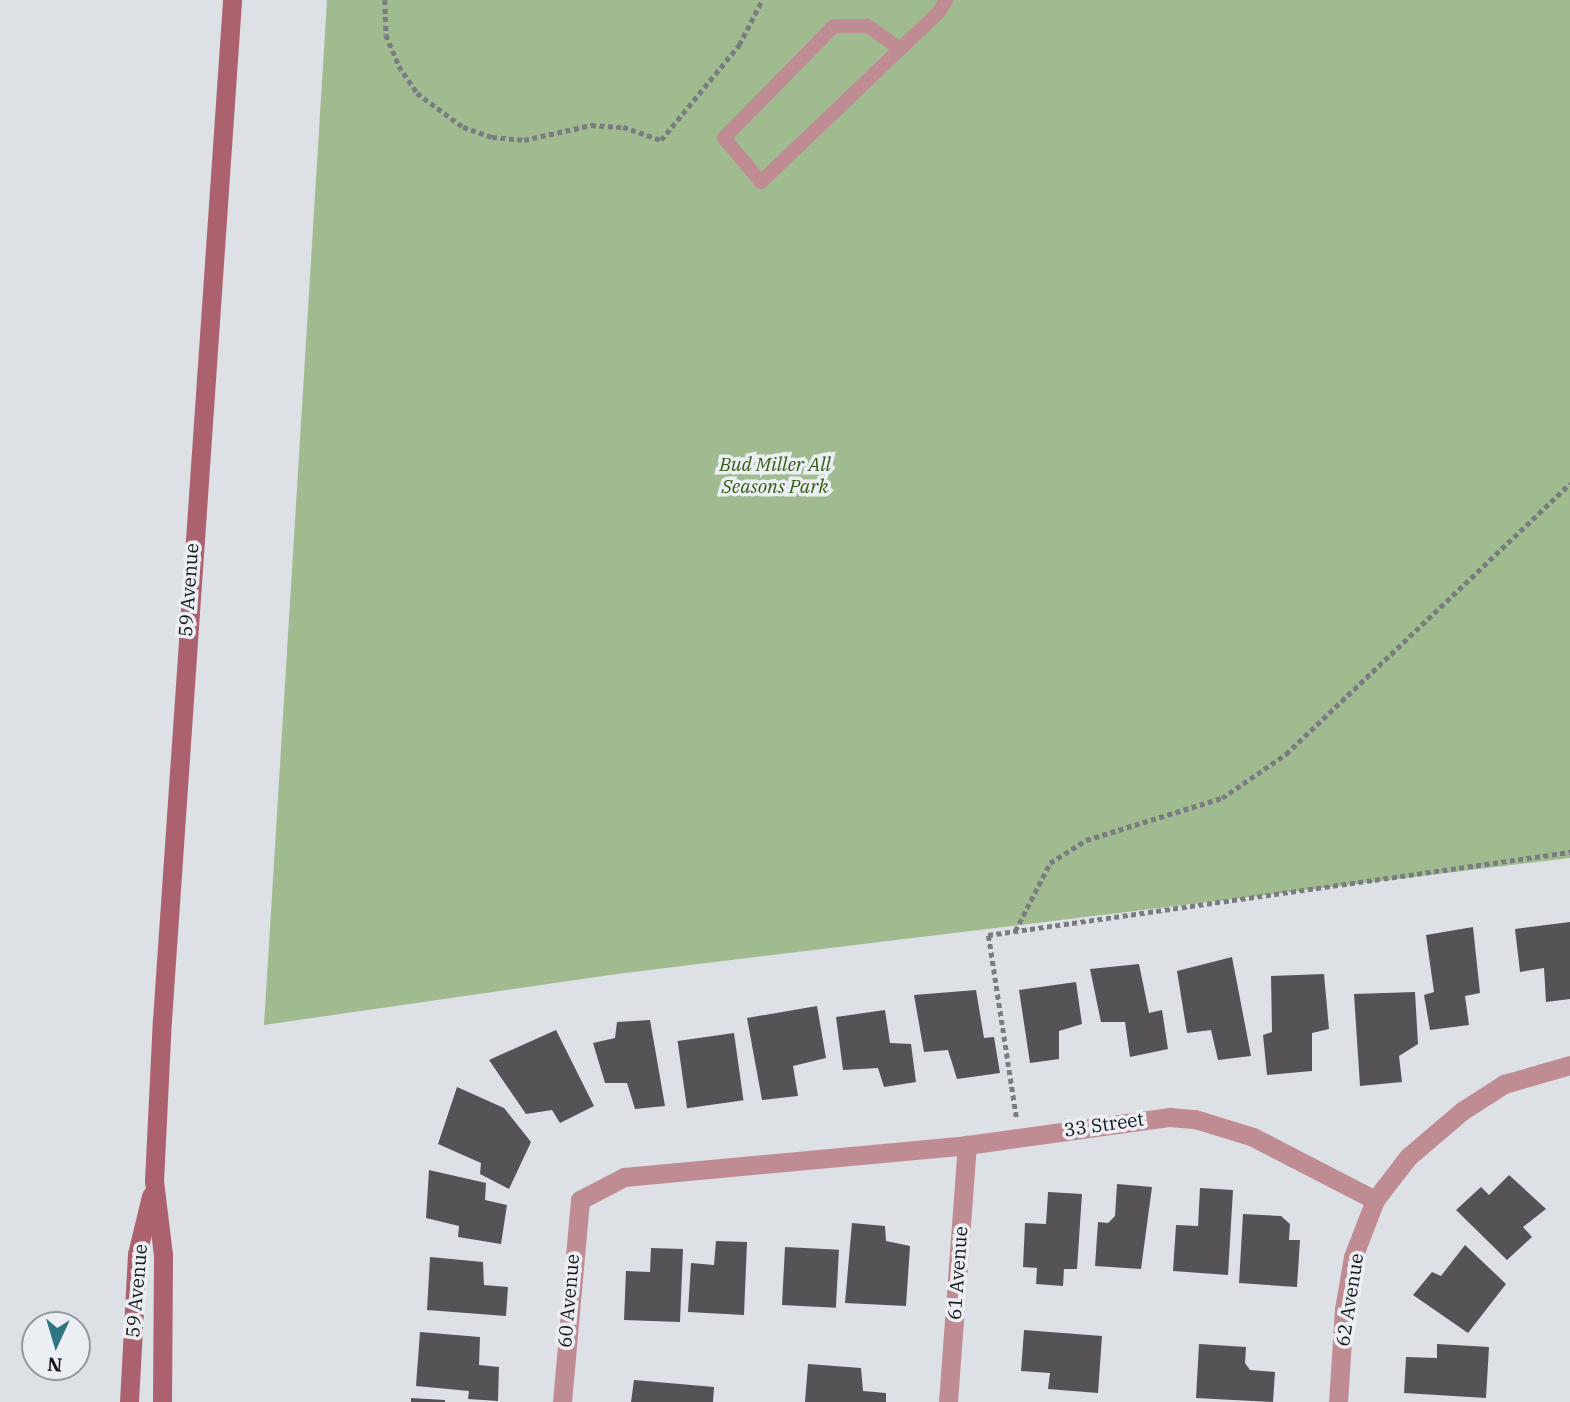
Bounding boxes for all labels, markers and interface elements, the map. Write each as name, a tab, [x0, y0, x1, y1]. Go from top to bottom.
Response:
park label: Bud Miller All Seasons Park	[719, 454, 831, 498]
street label: 59 Avenue	[174, 542, 204, 638]
street label: 33 Street	[1063, 1108, 1145, 1142]
street label: 61 Avenue	[943, 1225, 973, 1321]
street label: 59 Avenue	[122, 1243, 152, 1339]
street label: 62 Avenue	[1331, 1252, 1369, 1348]
street label: 60 Avenue	[554, 1253, 584, 1349]
north arrow	[21, 1311, 91, 1381]
text: N	[46, 1352, 63, 1377]

